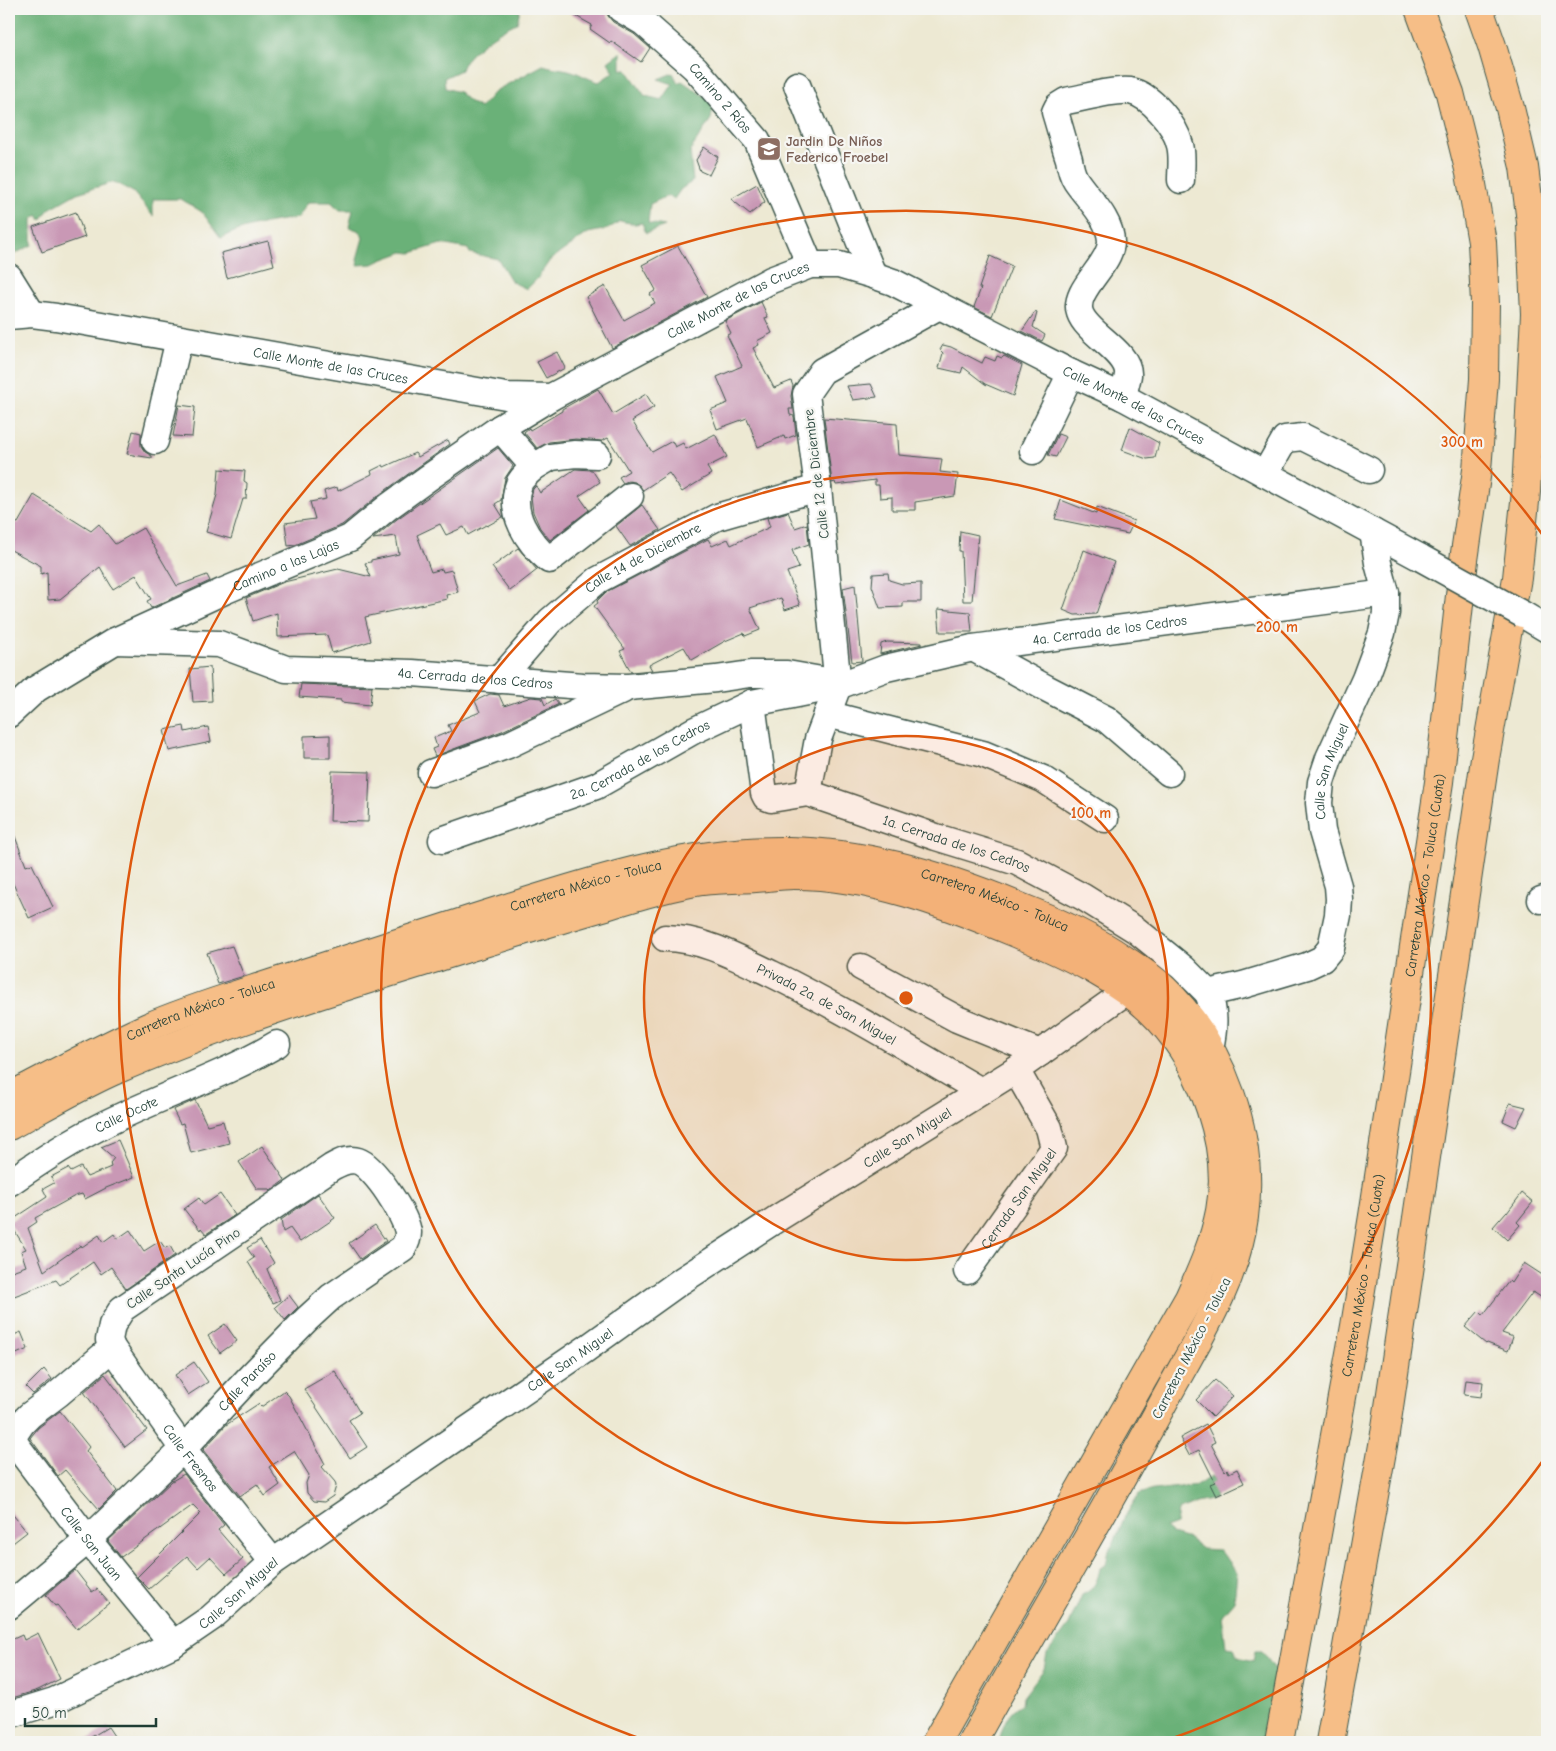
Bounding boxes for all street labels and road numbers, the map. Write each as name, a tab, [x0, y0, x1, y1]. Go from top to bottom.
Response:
street label: Camino 2 Ríos	[686, 59, 755, 137]
street label: Calle Monte de las Cruces	[664, 258, 812, 343]
street label: Calle Monte de las Cruces	[252, 344, 409, 388]
street label: Calle Monte de las Cruces	[1060, 362, 1207, 448]
street label: Calle 12 de Diciembre	[800, 408, 833, 540]
street label: Calle 14 de Diciembre	[581, 519, 704, 597]
street label: Camino a las Lajas	[230, 536, 342, 595]
street label: 4a. Cerrada de los Cedros	[1031, 612, 1188, 649]
street label: 4a. Cerrada de los Cedros	[397, 665, 553, 693]
street label: 2a. Cerrada de los Cedros	[568, 716, 713, 803]
street label: Calle San Miguel	[1311, 721, 1353, 821]
street label: Carretera México - Toluca (Cuota)	[1401, 773, 1449, 978]
street label: 1a. Cerrada de los Cedros	[880, 811, 1033, 877]
street label: Carretera México - Toluca	[508, 857, 663, 915]
street label: Carretera México - Toluca	[919, 865, 1072, 936]
street label: Privada 2a. de San Miguel	[754, 960, 899, 1049]
street label: Carretera México - Toluca	[124, 975, 277, 1045]
street label: Calle Ocote	[92, 1093, 160, 1137]
street label: Calle San Miguel	[860, 1104, 955, 1172]
street label: Cerrada San Miguel	[977, 1145, 1060, 1253]
street label: Carretera México - Toluca (Cuota)	[1338, 1173, 1388, 1378]
street label: Calle Santa Lucía Pino	[123, 1224, 244, 1313]
street label: Carretera México - Toluca	[1148, 1275, 1235, 1422]
street label: Calle San Miguel	[524, 1324, 617, 1396]
street label: Calle Paraíso	[215, 1347, 280, 1415]
street label: Calle Fresnos	[159, 1421, 222, 1495]
street label: Calle San Juan	[57, 1503, 126, 1584]
street label: Calle San Miguel	[195, 1553, 281, 1633]

